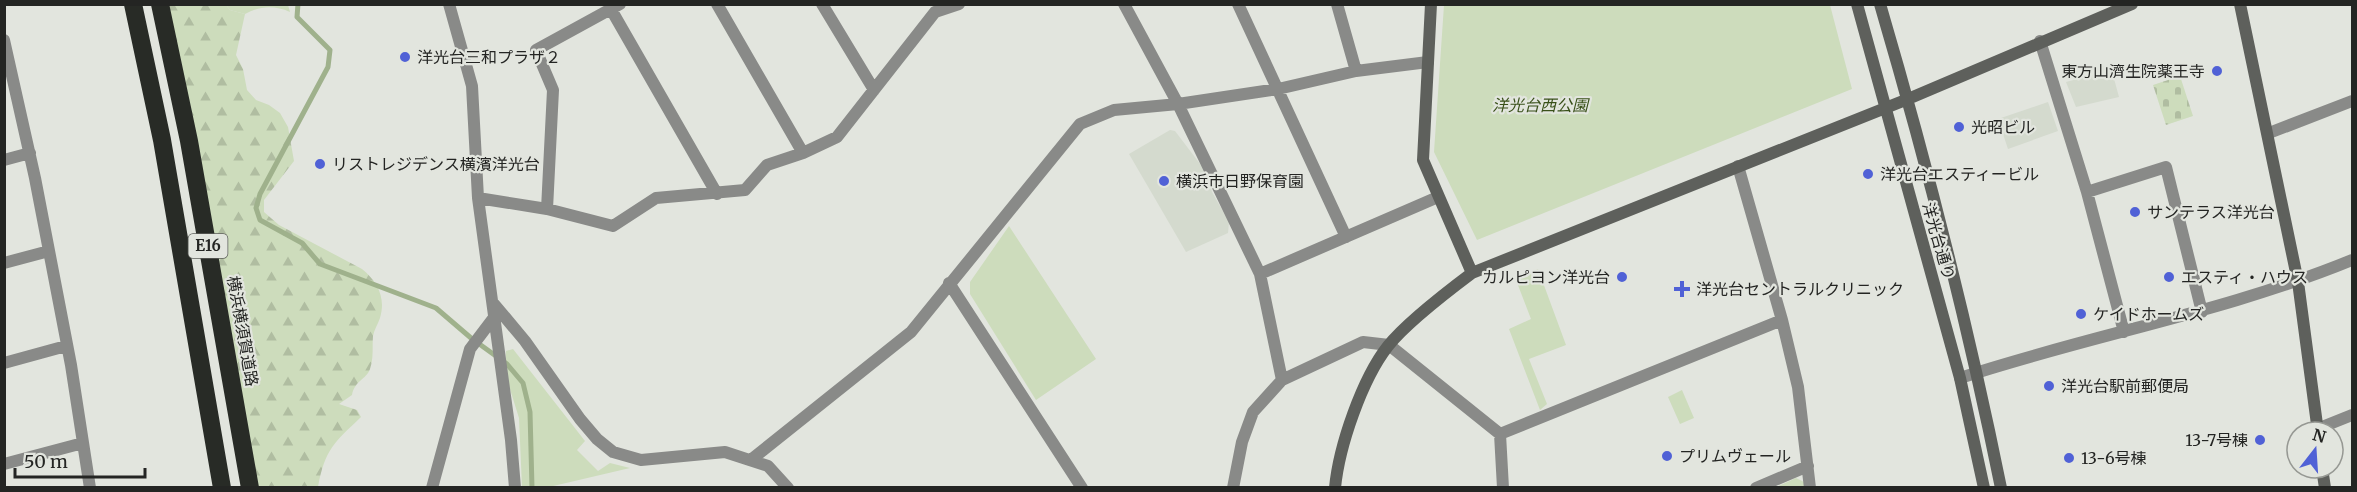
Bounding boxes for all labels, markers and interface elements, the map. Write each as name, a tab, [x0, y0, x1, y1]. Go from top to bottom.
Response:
place label: 洋光台三和プラザ２	[417, 47, 561, 67]
marker: 洋光台三和プラザ２	[398, 50, 412, 64]
place label: 東方山濟生院薬王寺	[2061, 61, 2205, 81]
marker: 東方山濟生院薬王寺	[2210, 64, 2224, 78]
park label: 洋光台西公園	[1492, 95, 1590, 115]
place label: 光昭ビル	[1971, 117, 2035, 137]
marker: 光昭ビル	[1952, 120, 1966, 134]
place label: リストレジデンス横濱洋光台	[332, 154, 540, 174]
marker: リストレジデンス横濱洋光台	[313, 157, 327, 171]
place label: 洋光台エスティービル	[1880, 164, 2039, 184]
marker: 洋光台エスティービル	[1861, 167, 1875, 181]
place label: 横浜市日野保育園	[1176, 171, 1304, 191]
marker: 横浜市日野保育園	[1157, 174, 1171, 188]
street label: 洋光台通り	[1918, 200, 1960, 282]
place label: サンテラス洋光台	[2147, 202, 2275, 222]
marker: サンテラス洋光台	[2128, 205, 2142, 219]
road number: E16	[188, 234, 228, 258]
place label: カルピヨン洋光台	[1482, 267, 1610, 287]
place label: エスティ・ハウス	[2181, 267, 2308, 287]
marker: カルピヨン洋光台	[1615, 270, 1629, 284]
marker: エスティ・ハウス	[2162, 270, 2176, 284]
street label: 横浜横須賀道路	[223, 274, 263, 388]
place label: 洋光台セントラルクリニック	[1696, 279, 1904, 299]
marker: 洋光台セントラルクリニック	[1673, 280, 1691, 298]
place label: ケイドホームズ	[2093, 304, 2204, 324]
marker: ケイドホームズ	[2074, 307, 2088, 321]
place label: 洋光台駅前郵便局	[2061, 376, 2189, 396]
marker: 洋光台駅前郵便局	[2042, 379, 2056, 393]
north arrow	[2285, 420, 2345, 480]
text: N	[2310, 424, 2329, 447]
place label: 13-7号棟	[2185, 430, 2248, 450]
marker: 13-7号棟	[2253, 433, 2267, 447]
scale bar	[15, 441, 146, 479]
place label: プリムヴェール	[1679, 446, 1791, 466]
place label: 13-6号棟	[2081, 448, 2147, 468]
marker: プリムヴェール	[1660, 449, 1674, 463]
text: 50 m	[24, 450, 68, 473]
marker: 13-6号棟	[2062, 451, 2076, 465]

